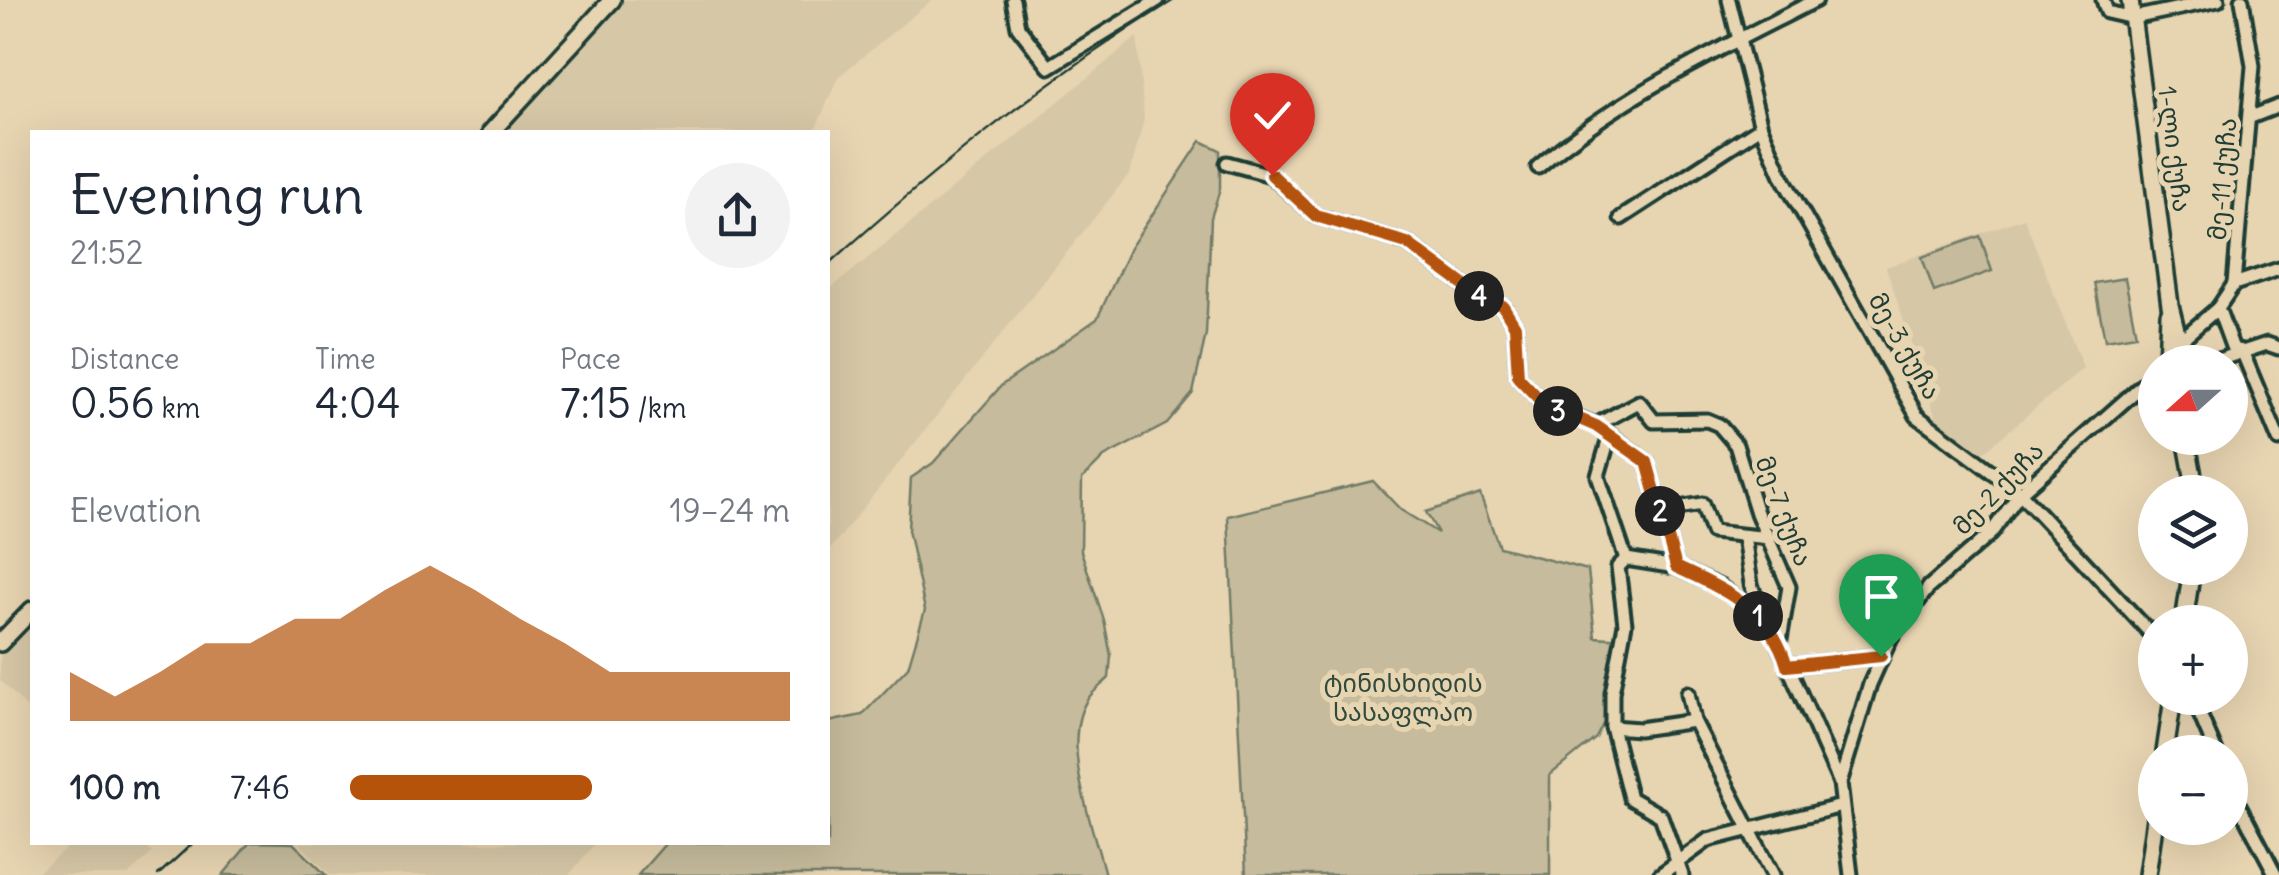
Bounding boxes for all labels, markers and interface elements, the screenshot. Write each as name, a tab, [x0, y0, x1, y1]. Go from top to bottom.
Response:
pin	[1230, 73, 1315, 176]
street label: 1-ლი ქუჩა	[2151, 84, 2199, 214]
icon: check	[1245, 88, 1300, 143]
street label: მე-11 ქუჩა	[2201, 116, 2243, 242]
text: Evening run	[70, 160, 364, 229]
button: share	[685, 163, 790, 268]
text: 21:52	[70, 232, 143, 273]
pin: 4	[1454, 271, 1504, 321]
text: 4	[1471, 278, 1487, 314]
street label: მე-3 ქუჩა	[1862, 287, 1948, 405]
text: Distance	[70, 341, 179, 377]
text: Time	[315, 341, 376, 377]
text: Pace	[560, 341, 621, 377]
north arrow	[2138, 345, 2248, 455]
map controls	[2138, 345, 2248, 845]
text: 0.56	[70, 377, 155, 429]
text: 4:04	[315, 377, 401, 429]
text: 7:15	[560, 377, 631, 429]
pin: 3	[1533, 386, 1583, 436]
text: km	[155, 390, 200, 426]
text: /km	[631, 390, 687, 426]
text: 3	[1550, 393, 1566, 429]
street label: მე-2 ქუჩა	[1946, 435, 2050, 541]
street label: მე-7 ქუჩა	[1748, 451, 1820, 571]
button: layers	[2138, 475, 2248, 585]
pin: 2	[1635, 486, 1685, 536]
text: Elevation	[70, 490, 201, 531]
text: 19–24 m	[670, 490, 790, 531]
text: 2	[1652, 493, 1668, 529]
pin	[1839, 554, 1924, 657]
icon: arrive	[1854, 569, 1909, 624]
pin: 1	[1733, 591, 1783, 641]
text: 1	[1752, 598, 1764, 634]
button: +	[2138, 605, 2248, 715]
park label: ტინისხიდის სასაფლაო	[1323, 667, 1483, 728]
button: −	[2138, 735, 2248, 845]
text: 100 m	[70, 767, 161, 808]
text: 7:46	[230, 767, 290, 808]

